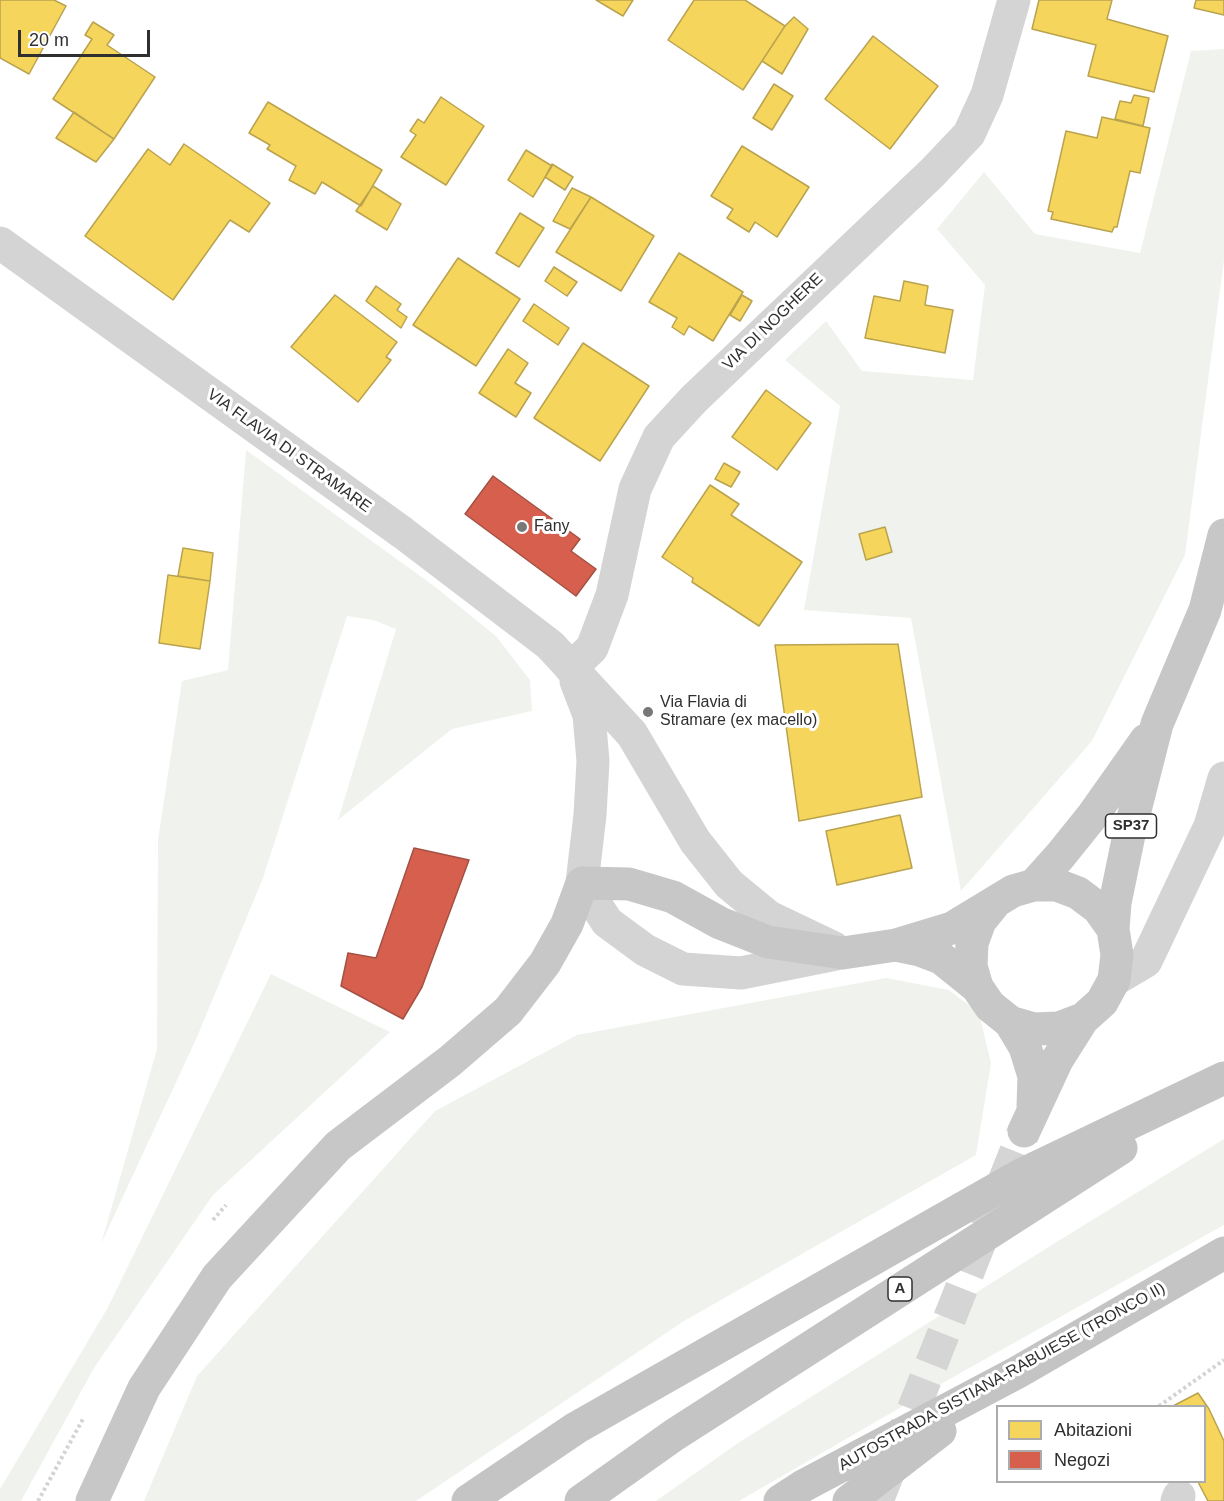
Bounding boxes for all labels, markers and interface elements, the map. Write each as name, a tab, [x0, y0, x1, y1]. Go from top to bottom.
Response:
scale bar	[21, 18, 153, 56]
text: 20 m	[29, 30, 69, 50]
street label: VIA DI NOGHERE	[719, 269, 827, 375]
street label: VIA FLAVIA DI STRAMARE	[203, 385, 375, 517]
place label: Fany	[534, 517, 570, 537]
marker: Fany	[515, 520, 529, 534]
place label: Via Flavia di Stramare (ex macello)	[660, 693, 817, 731]
marker: Via Flavia di Stramare (ex macello)	[641, 705, 655, 719]
road number: SP37	[1106, 814, 1156, 838]
road number: A	[888, 1277, 912, 1301]
street label: AUTOSTRADA SISTIANA-RABUIESE (TRONCO II)	[835, 1279, 1169, 1475]
legend	[996, 1405, 1206, 1483]
text: Abitazioni	[1054, 1420, 1132, 1440]
text: Negozi	[1054, 1450, 1110, 1470]

